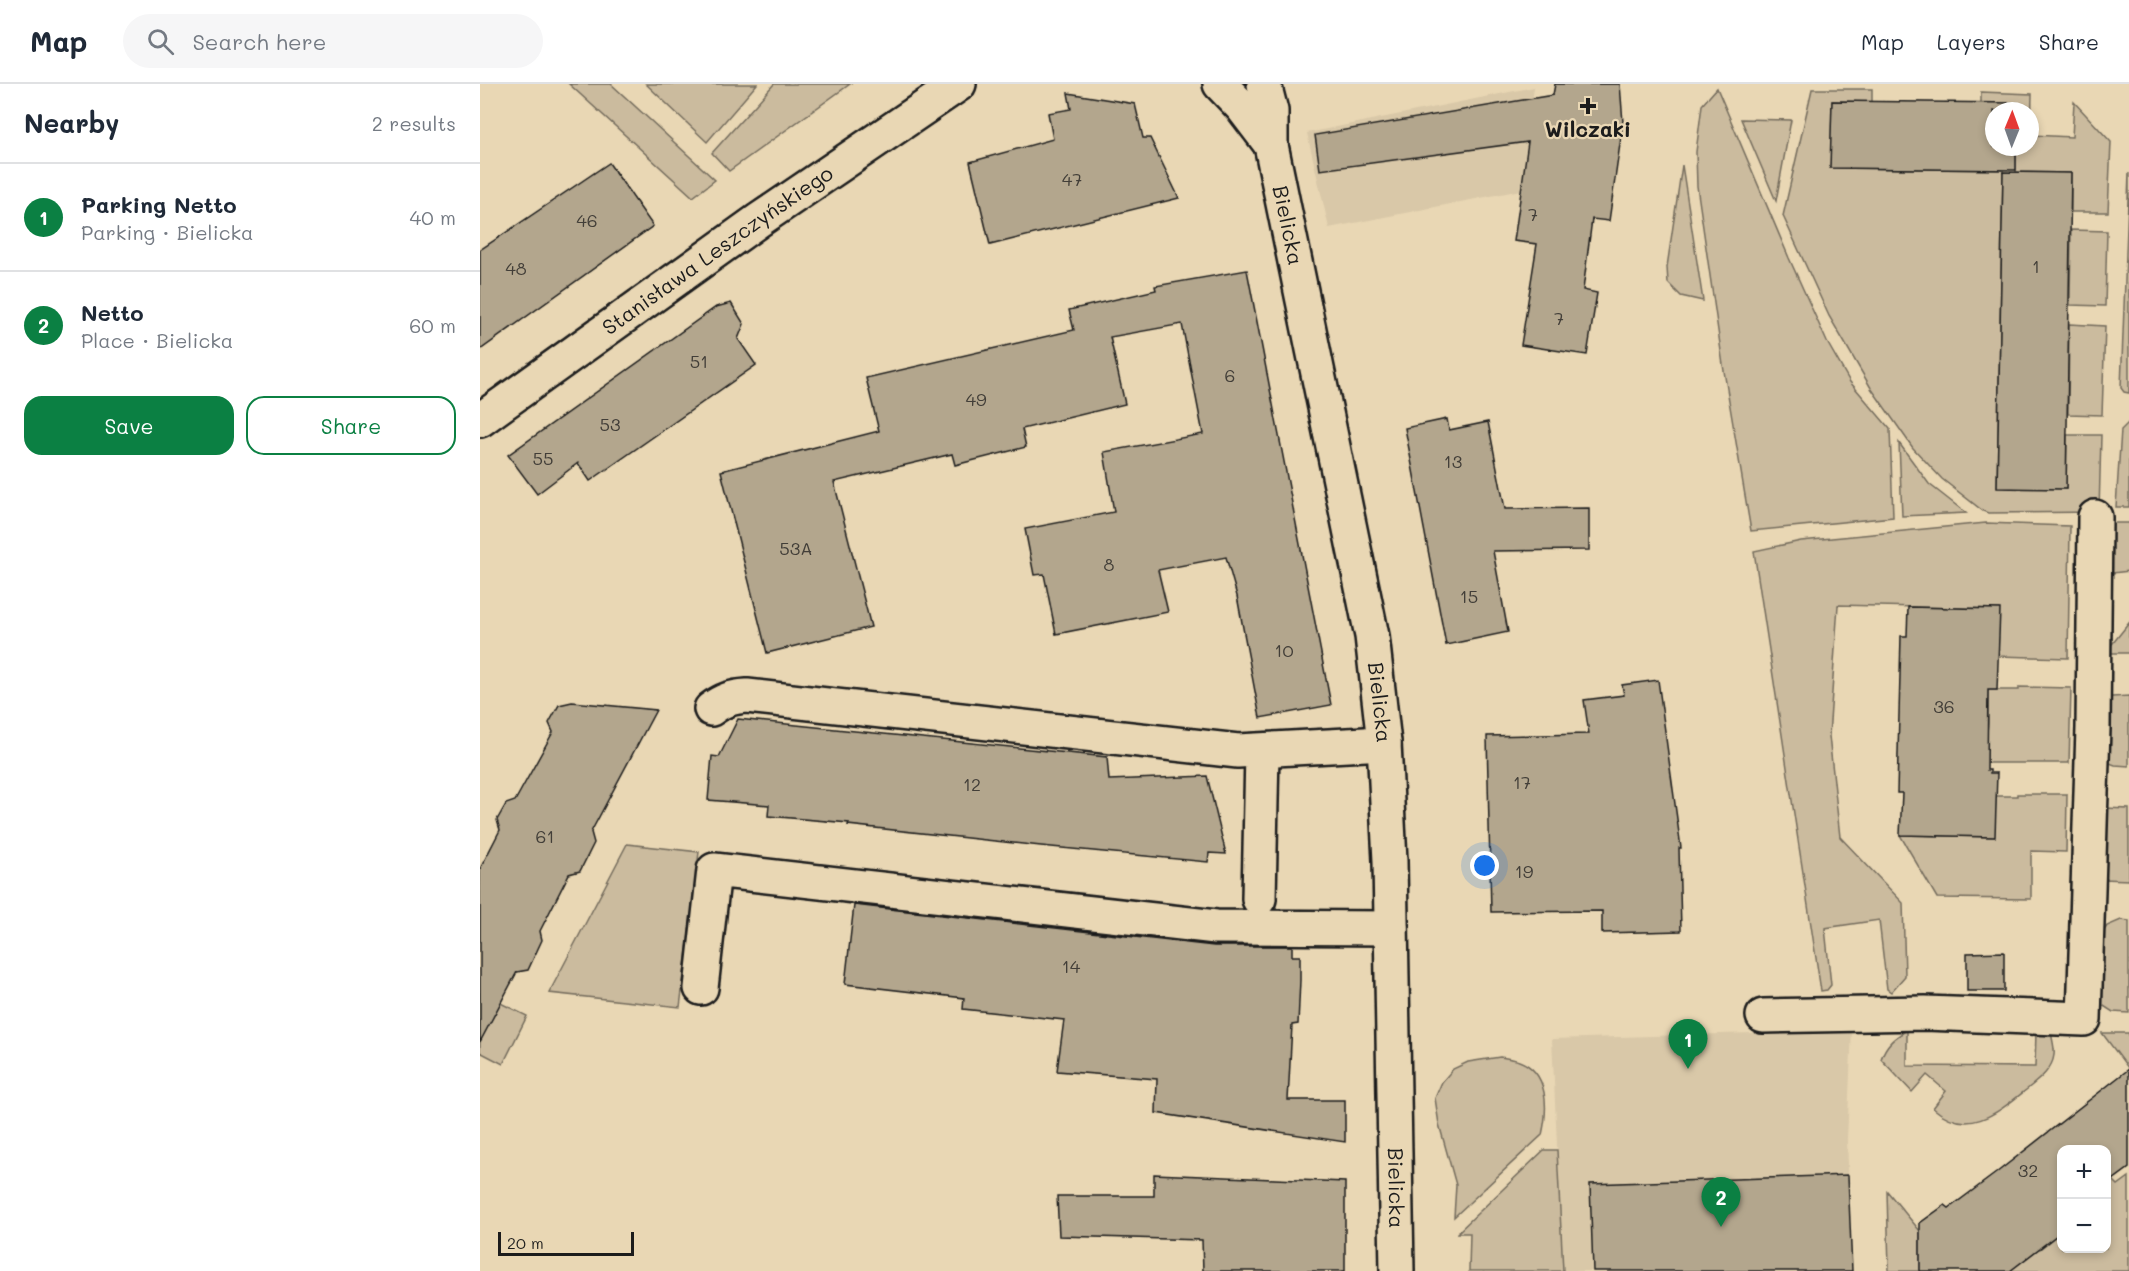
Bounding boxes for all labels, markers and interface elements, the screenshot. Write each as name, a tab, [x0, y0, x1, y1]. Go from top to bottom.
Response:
search box	[123, 14, 543, 68]
text: Map	[30, 23, 87, 59]
icon: search	[144, 25, 177, 58]
text: Search here	[192, 27, 326, 56]
text: Map	[1861, 28, 1904, 55]
text: Layers	[1937, 28, 2006, 55]
text: Share	[2039, 28, 2099, 55]
marker: Wilczaki	[1579, 97, 1597, 115]
north arrow	[1985, 102, 2039, 156]
text: Nearby	[24, 106, 119, 140]
text: 2 results	[372, 110, 456, 136]
place label: Wilczaki	[1545, 115, 1631, 142]
street label: Stanisława Leszczyńskiego	[596, 159, 838, 340]
house number: 47	[1062, 167, 1082, 191]
street label: Bielicka	[1268, 183, 1310, 267]
text: Parking Netto	[81, 190, 237, 219]
house number: 7	[1528, 202, 1538, 226]
text: 1	[39, 204, 48, 230]
text: 40 m	[410, 204, 456, 230]
house number: 46	[576, 208, 598, 232]
text: Parking · Bielicka	[81, 219, 254, 245]
house number: 1	[2032, 254, 2040, 278]
house number: 48	[505, 256, 527, 280]
text: Netto	[81, 298, 144, 327]
house number: 7	[1554, 306, 1564, 330]
text: 2	[38, 312, 49, 338]
text: 60 m	[409, 312, 456, 338]
text: Place · Bielicka	[81, 327, 233, 353]
house number: 51	[690, 349, 708, 373]
house number: 6	[1225, 363, 1235, 387]
house number: 49	[965, 387, 987, 411]
button: Save	[24, 396, 234, 455]
button: Share	[246, 396, 456, 455]
house number: 53	[599, 412, 621, 436]
house number: 55	[533, 446, 554, 470]
house number: 13	[1444, 449, 1462, 473]
house number: 53A	[779, 536, 813, 560]
house number: 8	[1104, 552, 1115, 576]
house number: 15	[1460, 584, 1478, 608]
house number: 10	[1274, 638, 1294, 662]
street label: Bielicka	[1363, 661, 1399, 744]
house number: 36	[1933, 694, 1955, 718]
house number: 17	[1513, 770, 1531, 794]
house number: 12	[963, 772, 981, 796]
house number: 61	[536, 824, 554, 848]
your location	[1470, 851, 1499, 880]
house number: 19	[1515, 859, 1534, 883]
house number: 14	[1062, 954, 1081, 978]
pin: 1	[1668, 1020, 1708, 1069]
map controls	[2057, 1145, 2111, 1253]
button: +	[2057, 1145, 2111, 1199]
street label: Bielicka	[1383, 1147, 1411, 1229]
house number: 32	[2018, 1158, 2038, 1182]
pin: 2	[1702, 1178, 1740, 1227]
button: −	[2057, 1199, 2111, 1253]
scale bar	[498, 1229, 634, 1256]
text: 20 m	[507, 1232, 544, 1253]

